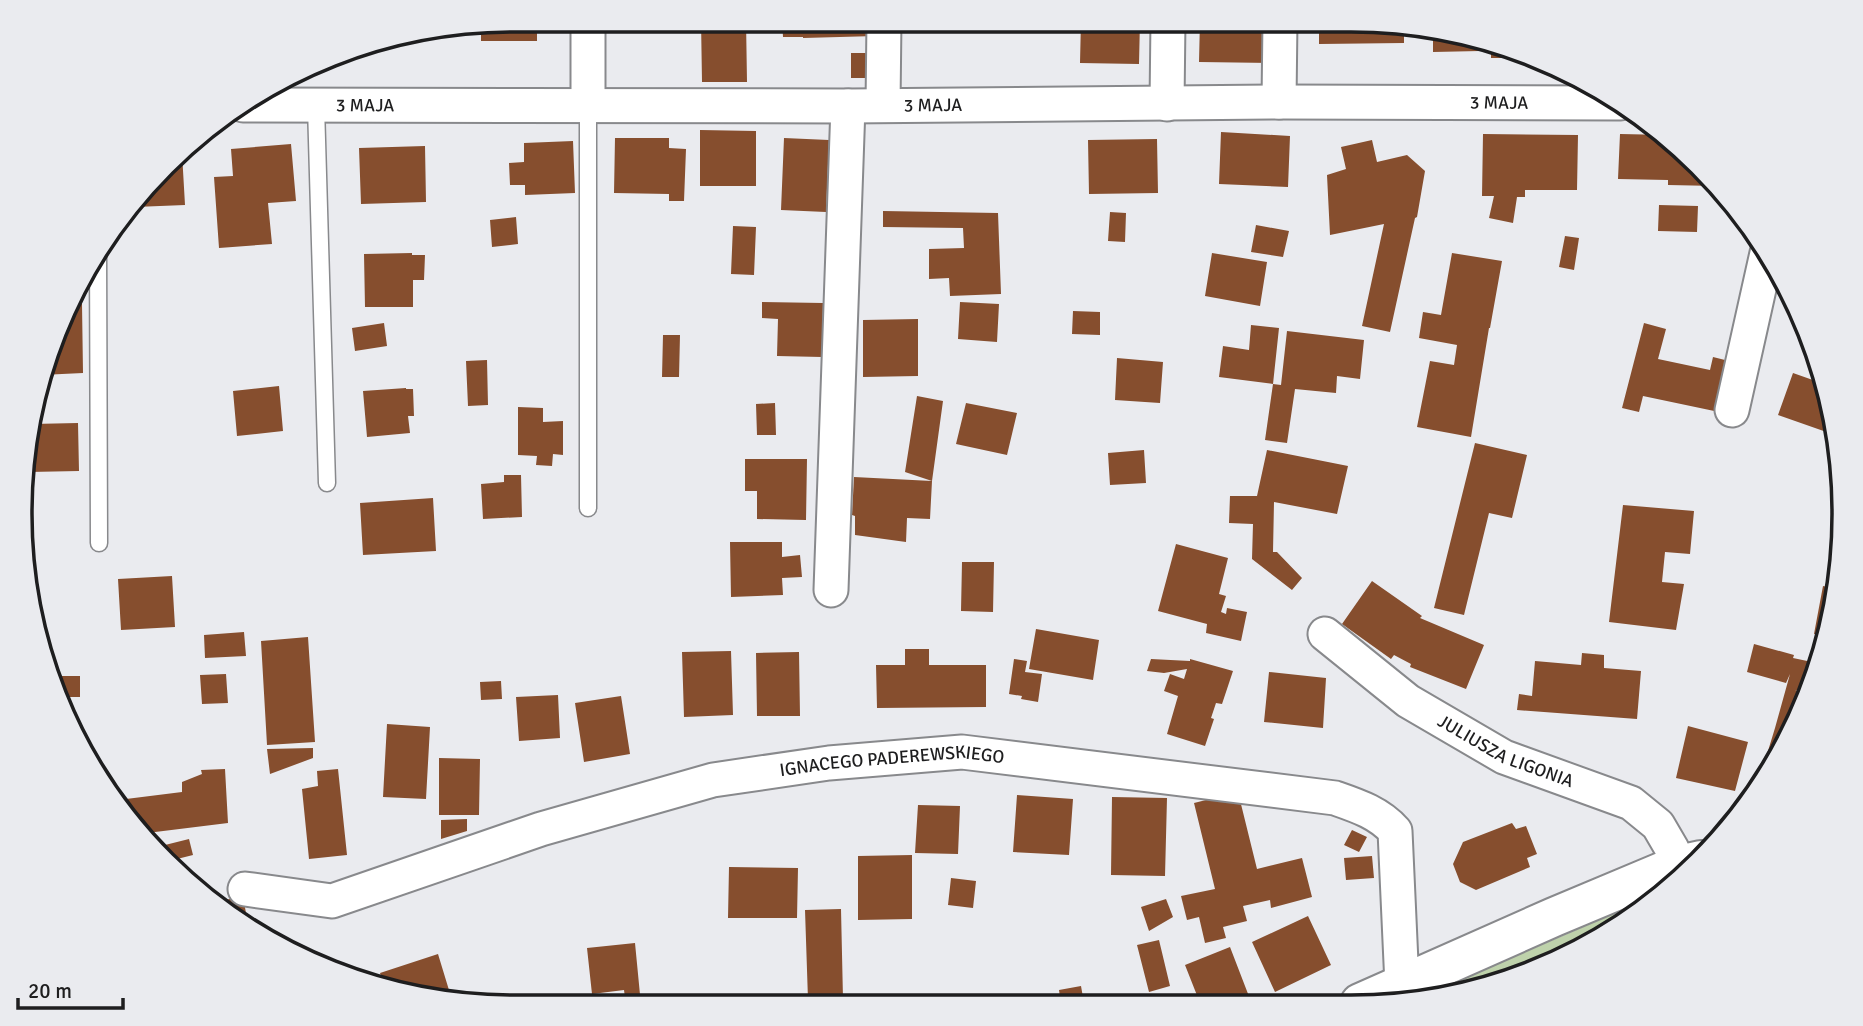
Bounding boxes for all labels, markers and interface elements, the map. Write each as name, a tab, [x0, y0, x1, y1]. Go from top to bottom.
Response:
street label: 3 MAJA	[1470, 92, 1528, 114]
street label: 3 MAJA	[336, 94, 394, 116]
street label: 3 MAJA	[904, 94, 962, 116]
street label: JULIUSZA LIGONIA	[1434, 710, 1577, 792]
street label: IGNACEGO PADEREWSKIEGO	[778, 741, 1006, 781]
scale bar	[18, 967, 122, 1011]
text: 20 m	[28, 978, 72, 1004]

